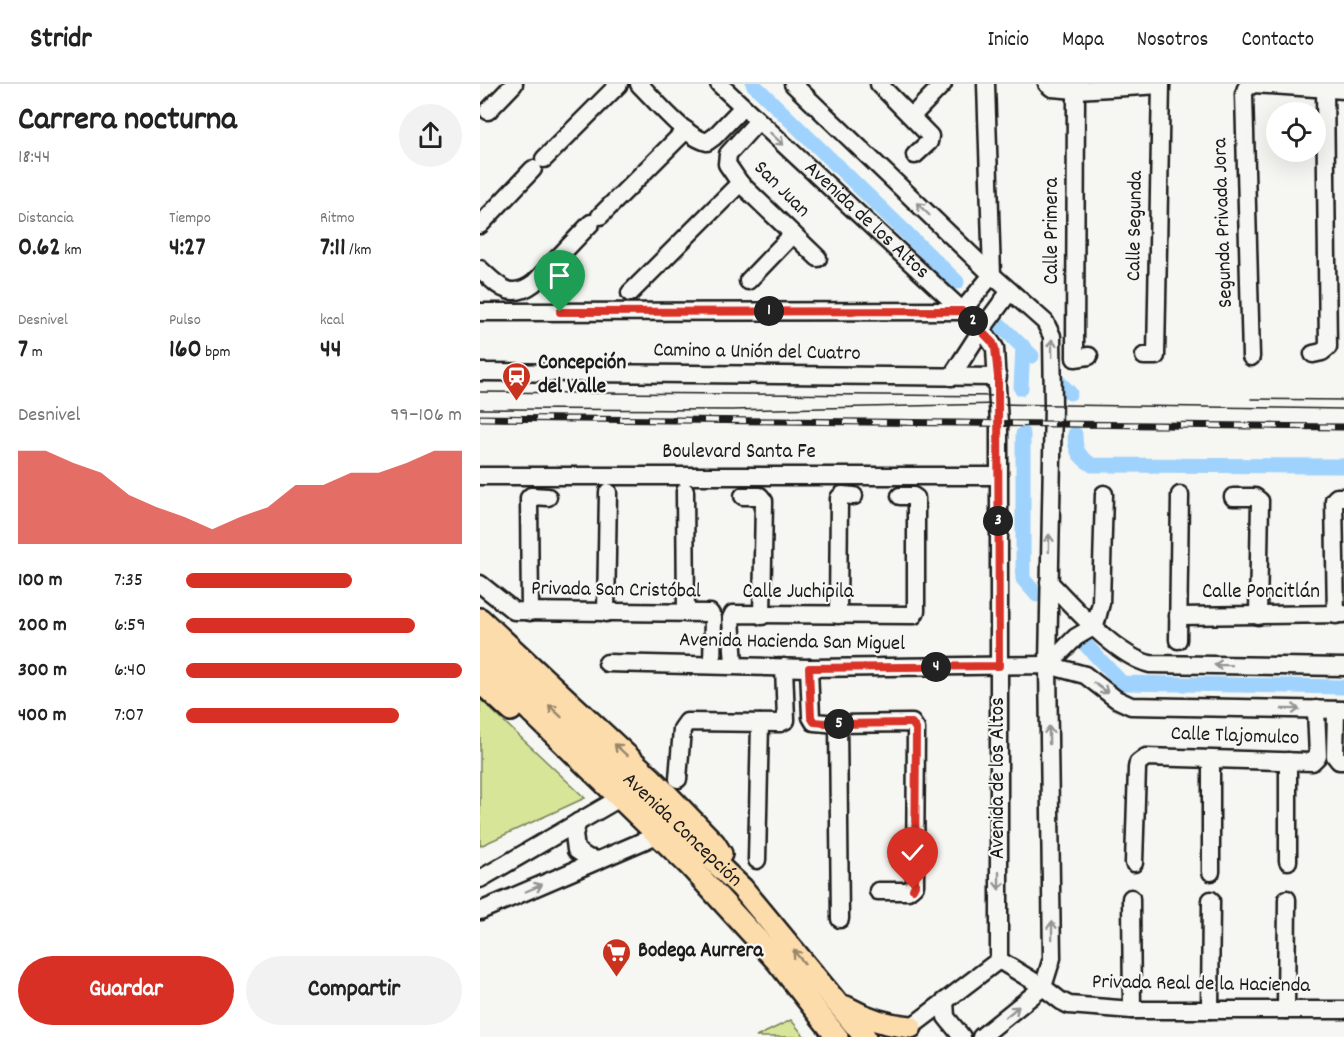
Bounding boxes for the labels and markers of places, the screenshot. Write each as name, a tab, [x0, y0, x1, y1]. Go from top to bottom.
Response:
pin	[534, 250, 585, 312]
pin: 1	[754, 296, 784, 326]
pin: 2	[958, 306, 988, 336]
place label: Concepción del Valle	[538, 349, 626, 403]
station icon: Concepción del Valle	[501, 360, 533, 402]
pin: 3	[983, 506, 1013, 536]
pin: 4	[921, 652, 951, 682]
pin: 5	[824, 709, 854, 739]
pin	[887, 827, 938, 889]
supermarket icon: Bodega Aurrera	[601, 936, 633, 978]
place label: Bodega Aurrera	[638, 937, 764, 967]

